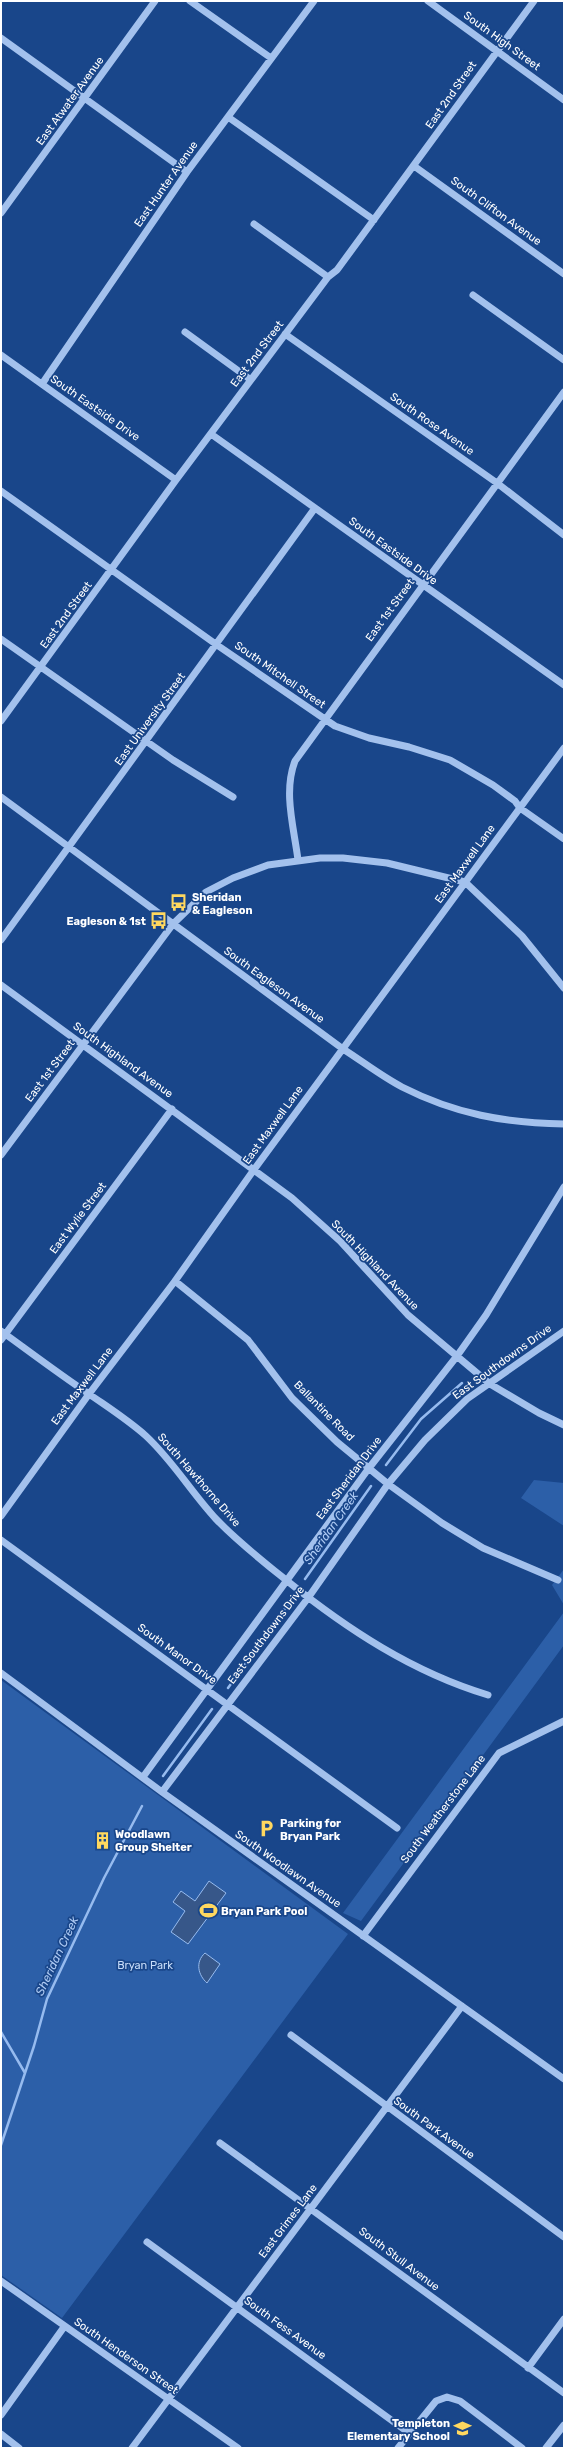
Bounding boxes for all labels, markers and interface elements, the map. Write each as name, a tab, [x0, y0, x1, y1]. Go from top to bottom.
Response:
street label: South High Street	[461, 9, 543, 74]
street label: East Atwater Avenue	[33, 54, 107, 148]
street label: East 2nd Street	[423, 58, 480, 131]
street label: East Hunter Avenue	[131, 139, 201, 229]
street label: South Clifton Avenue	[448, 174, 544, 248]
street label: East 2nd Street	[228, 318, 287, 390]
street label: South Eastside Drive	[48, 372, 142, 444]
street label: South Rose Avenue	[387, 390, 477, 458]
street label: South Eastside Drive	[346, 515, 440, 587]
street label: East 1st Street	[363, 576, 418, 644]
street label: East 2nd Street	[37, 578, 95, 651]
street label: South Mitchell Street	[232, 639, 329, 712]
street label: East University Street	[112, 670, 188, 768]
street label: East Maxwell Lane	[432, 822, 498, 906]
place label: Sheridan & Eagleson	[192, 891, 253, 917]
bus stop icon: Sheridan & Eagleson	[169, 893, 189, 913]
bus stop icon: Eagleson & 1st	[149, 911, 169, 931]
place label: Eagleson & 1st	[66, 915, 146, 928]
street label: South Eagleson Avenue	[221, 944, 327, 1026]
street label: South Highland Avenue	[71, 1019, 175, 1101]
street label: East 1st Street	[22, 1037, 78, 1105]
street label: East Maxwell Lane	[240, 1083, 306, 1167]
street label: East Wylie Street	[47, 1179, 109, 1256]
street label: South Highland Avenue	[329, 1217, 421, 1313]
street label: East Southdowns Drive	[450, 1322, 554, 1402]
street label: East Maxwell Lane	[49, 1345, 115, 1427]
street label: Ballantine Road	[291, 1378, 357, 1444]
street label: South Hawthorne Drive	[155, 1431, 243, 1529]
street label: East Sheridan Drive	[314, 1434, 384, 1522]
water label: Sheridan Creek	[301, 1488, 362, 1567]
street label: East Southdowns Drive	[225, 1584, 307, 1686]
street label: South Manor Drive	[135, 1621, 219, 1687]
street label: South Weatherstone Lane	[398, 1752, 488, 1866]
place label: Parking for Bryan Park	[280, 1817, 341, 1843]
parking icon: Parking for Bryan Park	[257, 1819, 277, 1839]
street label: South Woodlawn Avenue	[233, 1827, 343, 1911]
place label: Woodlawn Group Shelter	[115, 1828, 192, 1854]
building icon: Woodlawn Group Shelter	[92, 1830, 112, 1850]
sports icon: Bryan Park Pool	[198, 1901, 218, 1921]
place label: Bryan Park Pool	[221, 1905, 307, 1918]
water label: Sheridan Creek	[33, 1914, 82, 1998]
park label: Bryan Park	[117, 1959, 173, 1972]
street label: South Park Avenue	[391, 2094, 477, 2162]
street label: East Grimes Lane	[256, 2182, 320, 2260]
street label: South Stull Avenue	[356, 2224, 442, 2294]
street label: South Fess Avenue	[241, 2294, 329, 2362]
street label: South Henderson Street	[71, 2315, 181, 2397]
place label: Templeton Elementary School	[347, 2417, 450, 2443]
school or university icon: Templeton Elementary School	[453, 2419, 473, 2439]

